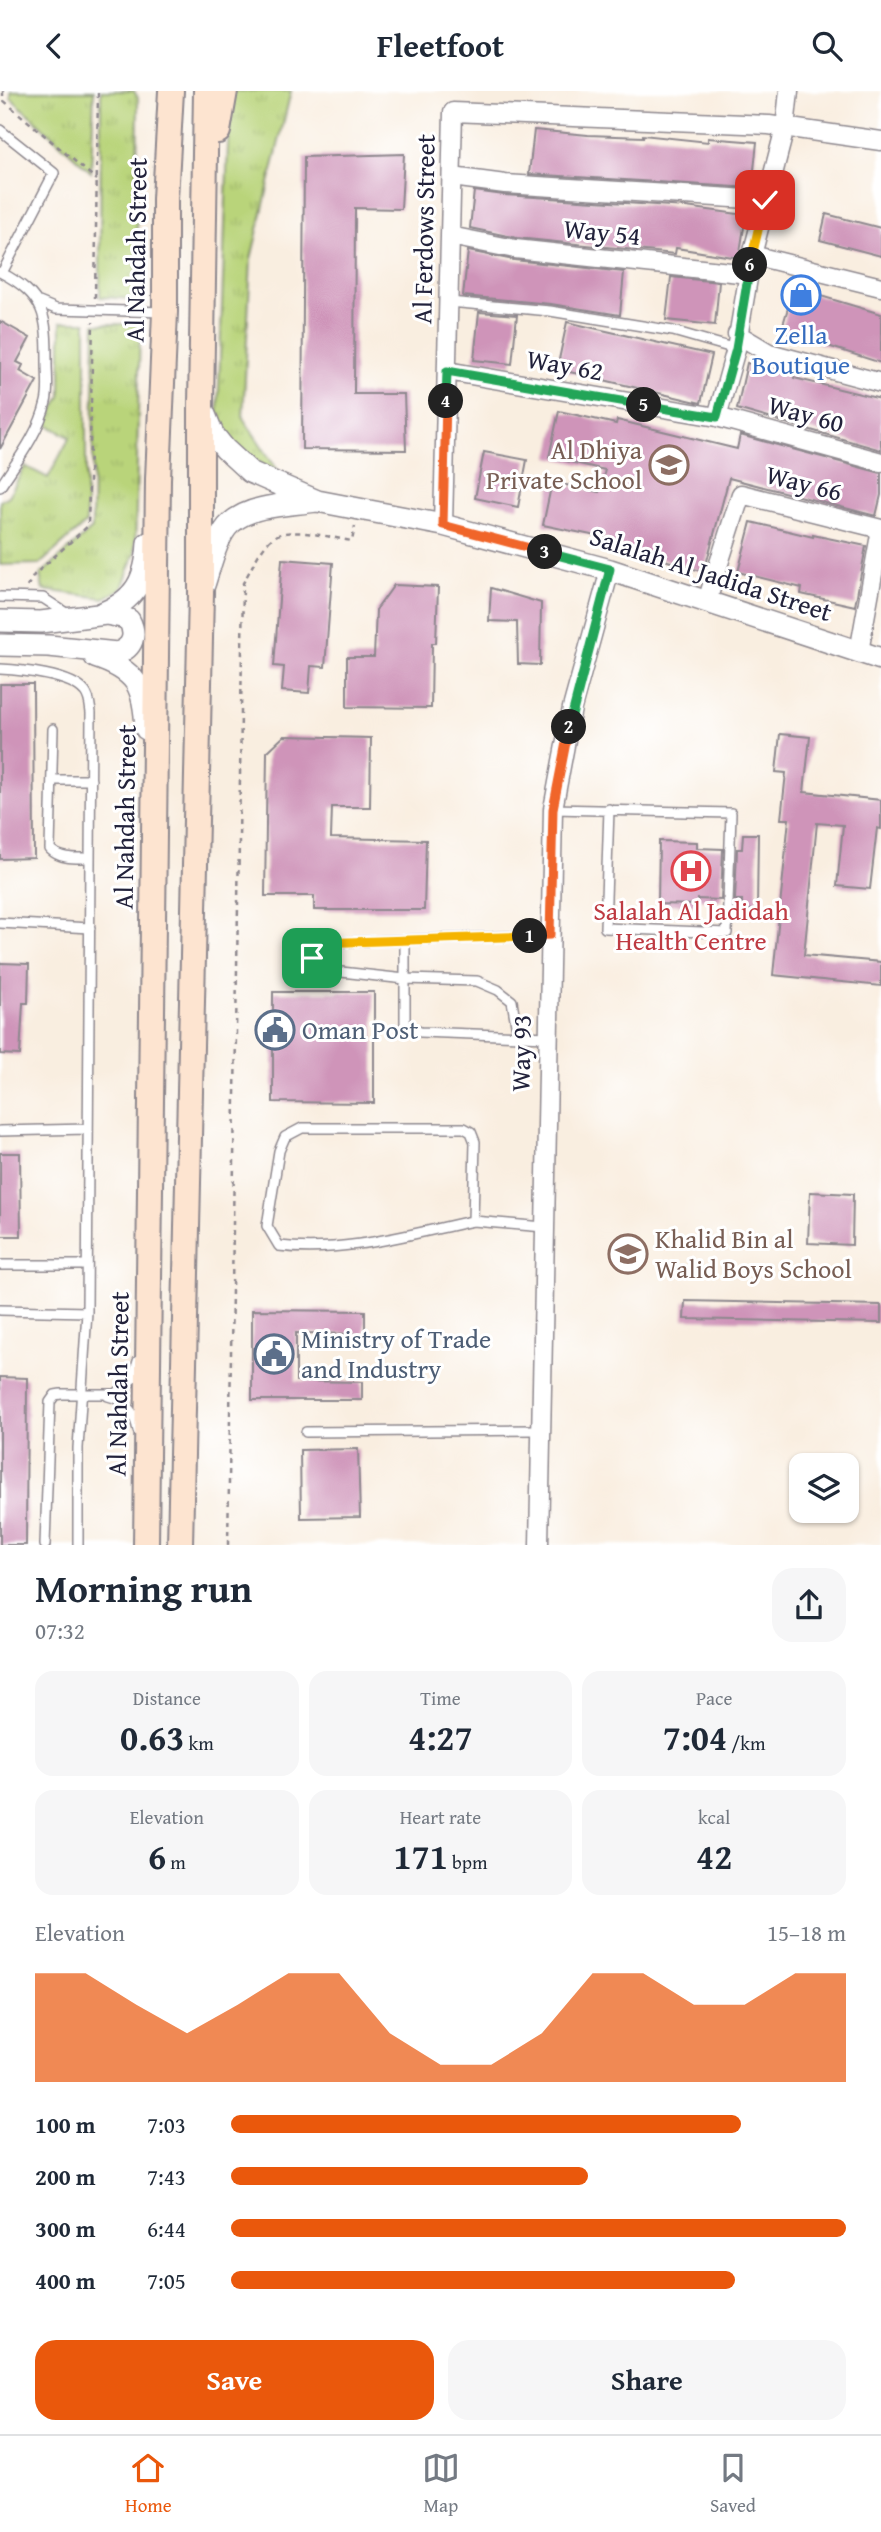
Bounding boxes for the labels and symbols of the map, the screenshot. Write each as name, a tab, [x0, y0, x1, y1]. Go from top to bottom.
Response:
street label: Al Ferdows Street	[402, 134, 445, 324]
street label: Al Nahdah Street	[114, 157, 157, 343]
pin	[735, 170, 795, 230]
street label: Way 54	[562, 208, 642, 255]
pin: 6	[732, 247, 768, 283]
shop icon: Zella Boutique	[780, 274, 822, 316]
place label: Zella Boutique	[752, 315, 850, 384]
street label: Way 62	[524, 339, 606, 390]
pin: 4	[428, 383, 464, 419]
street label: Way 60	[764, 385, 848, 442]
pin: 5	[626, 387, 662, 423]
place label: Al Dhiya Private School	[486, 430, 643, 499]
school or university icon: Al Dhiya Private School	[648, 444, 690, 486]
street label: Way 66	[762, 454, 846, 511]
street label: Salalah Al Jadida Street	[585, 516, 837, 631]
pin: 3	[528, 535, 562, 569]
pin: 2	[552, 709, 586, 745]
street label: Al Nahdah Street	[103, 724, 146, 910]
hospital icon: Salalah Al Jadidah Health Centre	[670, 850, 712, 892]
place label: Salalah Al Jadidah Health Centre	[593, 891, 789, 960]
pin: 1	[512, 919, 548, 953]
pin	[282, 928, 342, 988]
public building icon: Oman Post	[254, 1009, 296, 1051]
place label: Oman Post	[302, 1010, 418, 1049]
street label: Way 93	[500, 1014, 541, 1092]
place label: Khalid Bin al Walid Boys School	[655, 1219, 852, 1288]
school or university icon: Khalid Bin al Walid Boys School	[607, 1233, 649, 1275]
street label: Al Nahdah Street	[96, 1291, 139, 1477]
place label: Ministry of Trade and Industry	[301, 1319, 491, 1388]
public building icon: Ministry of Trade and Industry	[253, 1333, 295, 1375]

